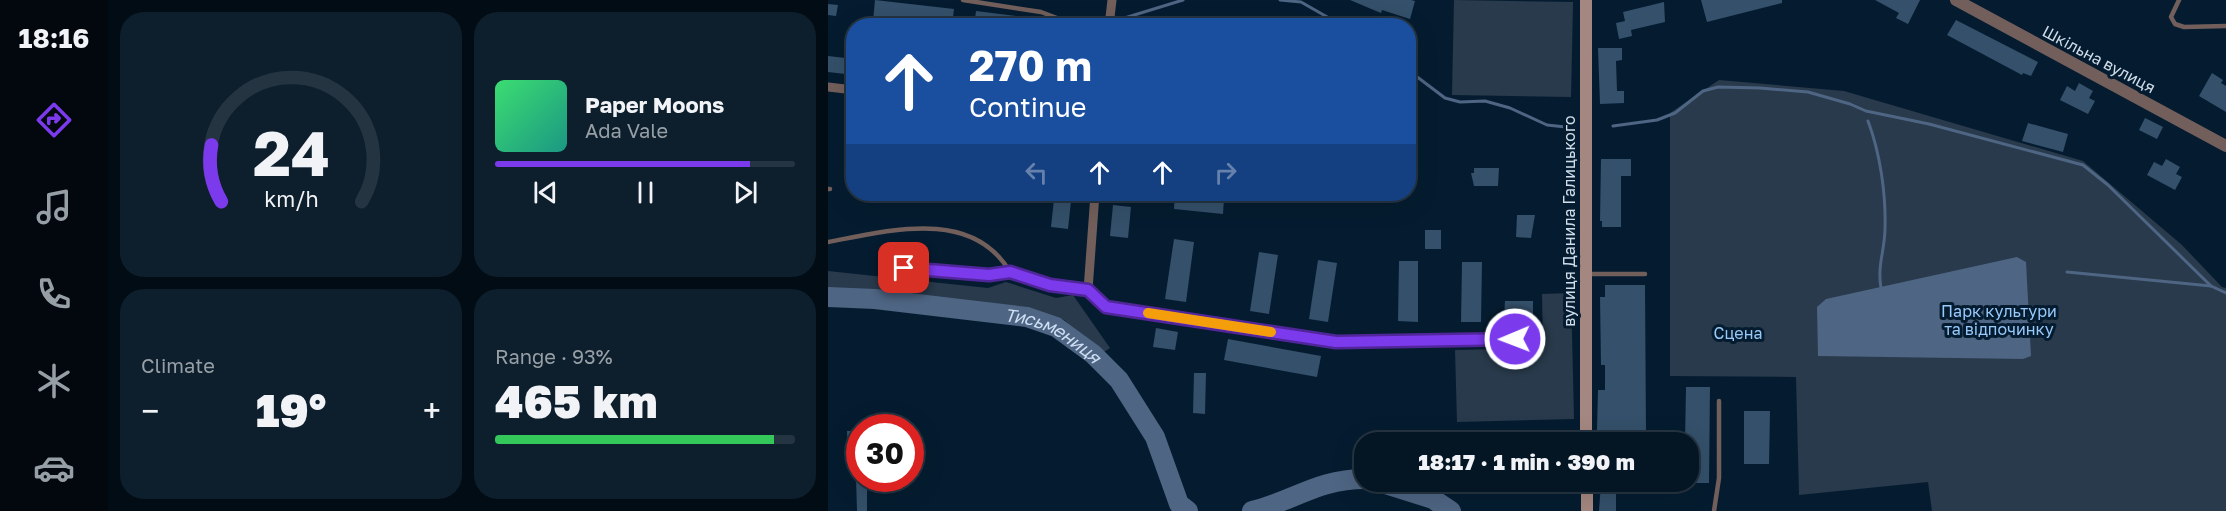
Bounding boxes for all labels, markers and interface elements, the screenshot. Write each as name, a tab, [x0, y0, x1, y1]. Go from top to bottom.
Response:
street label: Шкільна вулиця	[2039, 21, 2159, 97]
text: 18:16	[19, 22, 89, 54]
text: 270 m	[969, 40, 1092, 90]
icon: ahead	[870, 42, 948, 120]
text: Paper Moons	[585, 91, 724, 118]
text: Continue	[969, 91, 1087, 123]
icon: directions	[33, 99, 75, 141]
text: 24	[252, 115, 330, 190]
street label: вулиця Данила Галицького	[1559, 115, 1579, 327]
text: Ada Vale	[585, 118, 668, 142]
icon: left	[1020, 156, 1053, 189]
icon: ahead	[1083, 156, 1116, 189]
icon: ahead	[1146, 156, 1179, 189]
icon: right	[1209, 156, 1242, 189]
icon: previous	[529, 176, 562, 209]
icon: pause	[629, 176, 662, 209]
icon: next	[729, 176, 762, 209]
icon: music	[33, 186, 75, 228]
text: km/h	[264, 186, 318, 212]
pin	[878, 242, 929, 293]
icon: arrive	[887, 251, 920, 284]
icon: phone	[33, 273, 75, 315]
park label: Парк культури та відпочинку	[1941, 301, 2057, 339]
water label: Тисьмениця	[1003, 303, 1108, 369]
position arrow	[1483, 307, 1547, 371]
park label: Сцена	[1714, 323, 1762, 343]
text: Range · 93%	[495, 344, 613, 368]
text: Climate	[141, 353, 215, 377]
icon: climate	[33, 360, 75, 402]
text: 465 km	[495, 374, 658, 428]
text: 19°	[256, 383, 326, 437]
text: −	[141, 391, 159, 430]
text: +	[423, 391, 441, 430]
speed limit sign: 30	[846, 414, 924, 492]
icon: car	[33, 447, 75, 489]
text: 18:17 · 1 min · 390 m	[1418, 448, 1635, 475]

